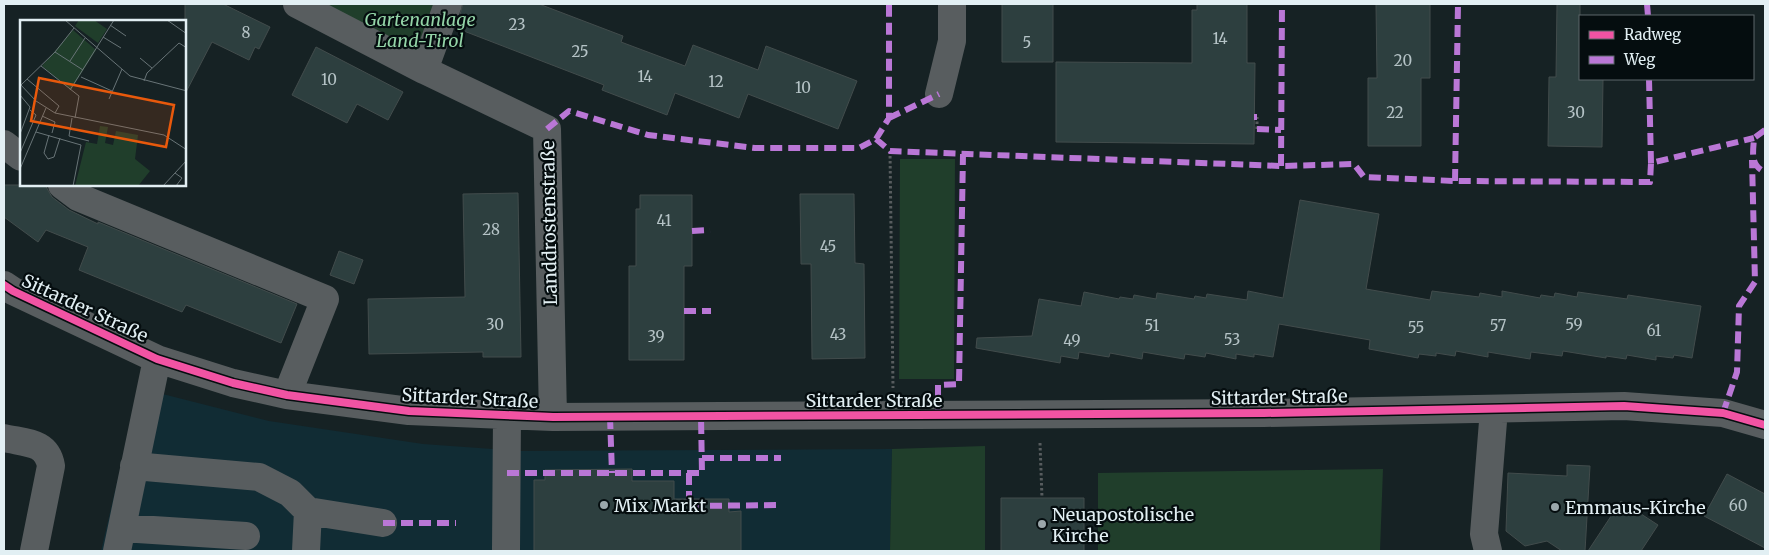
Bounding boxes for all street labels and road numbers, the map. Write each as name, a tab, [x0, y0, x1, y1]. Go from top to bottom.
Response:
street label: Landdrostenstraße	[536, 140, 562, 306]
street label: Sittarder Straße	[18, 269, 152, 347]
street label: Sittarder Straße	[401, 383, 539, 413]
street label: Sittarder Straße	[1210, 384, 1348, 410]
street label: Sittarder Straße	[806, 389, 942, 412]

